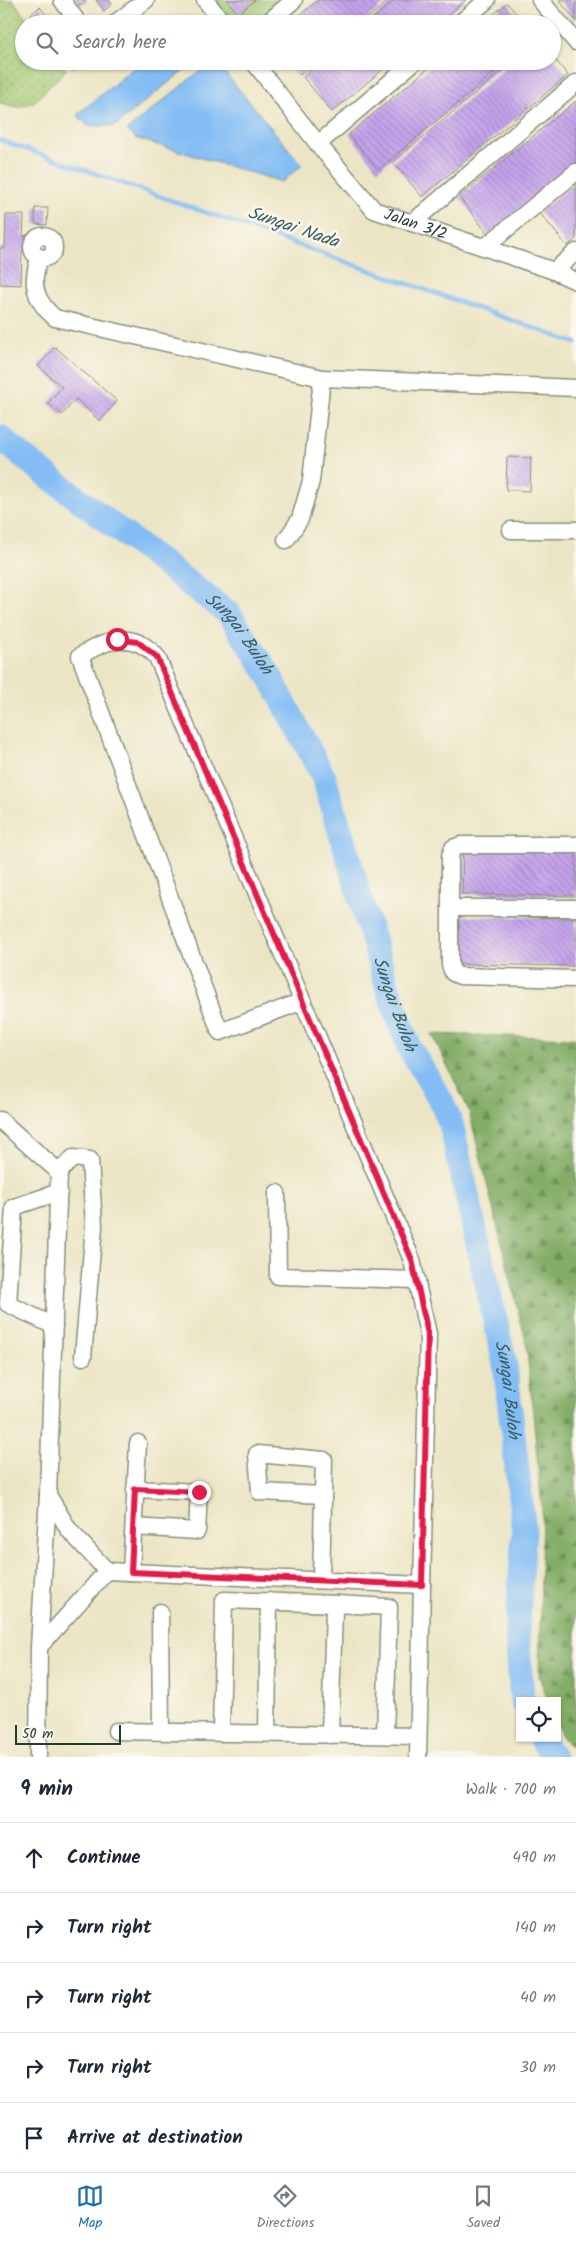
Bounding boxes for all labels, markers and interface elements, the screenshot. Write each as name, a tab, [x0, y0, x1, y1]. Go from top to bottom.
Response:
search box	[15, 15, 561, 70]
text: Search here	[73, 28, 167, 58]
icon: search	[33, 29, 61, 57]
water label: Sungai Nada	[244, 199, 344, 258]
street label: Jalan 3/2	[381, 202, 451, 246]
water label: Sungai Buloh	[198, 586, 281, 682]
route start	[106, 628, 129, 651]
water label: Sungai Buloh	[364, 953, 424, 1057]
water label: Sungai Buloh	[486, 1338, 528, 1442]
route end	[188, 1481, 211, 1504]
map controls	[516, 1697, 561, 1742]
button: locate	[516, 1697, 561, 1742]
scale bar	[15, 1722, 121, 1745]
text: 50 m	[22, 1723, 53, 1745]
text: 9 min	[20, 1773, 73, 1806]
text: Walk · 700 m	[465, 1777, 556, 1802]
text: Continue	[67, 1843, 140, 1873]
icon: ahead	[20, 1844, 48, 1872]
text: 490 m	[512, 1845, 556, 1870]
text: Turn right	[67, 1913, 152, 1943]
icon: right	[20, 1914, 48, 1942]
text: 140 m	[515, 1915, 556, 1940]
text: Turn right	[67, 1983, 152, 2013]
icon: right	[20, 1984, 48, 2012]
text: 40 m	[520, 1985, 556, 2010]
text: Turn right	[67, 2053, 152, 2083]
icon: right	[20, 2054, 48, 2082]
text: 30 m	[520, 2055, 556, 2080]
text: Arrive at destination	[67, 2123, 243, 2153]
icon: arrive	[20, 2124, 48, 2152]
tab: Map	[76, 2182, 104, 2234]
tab: Directions	[256, 2182, 314, 2234]
tab: Saved	[467, 2182, 500, 2234]

